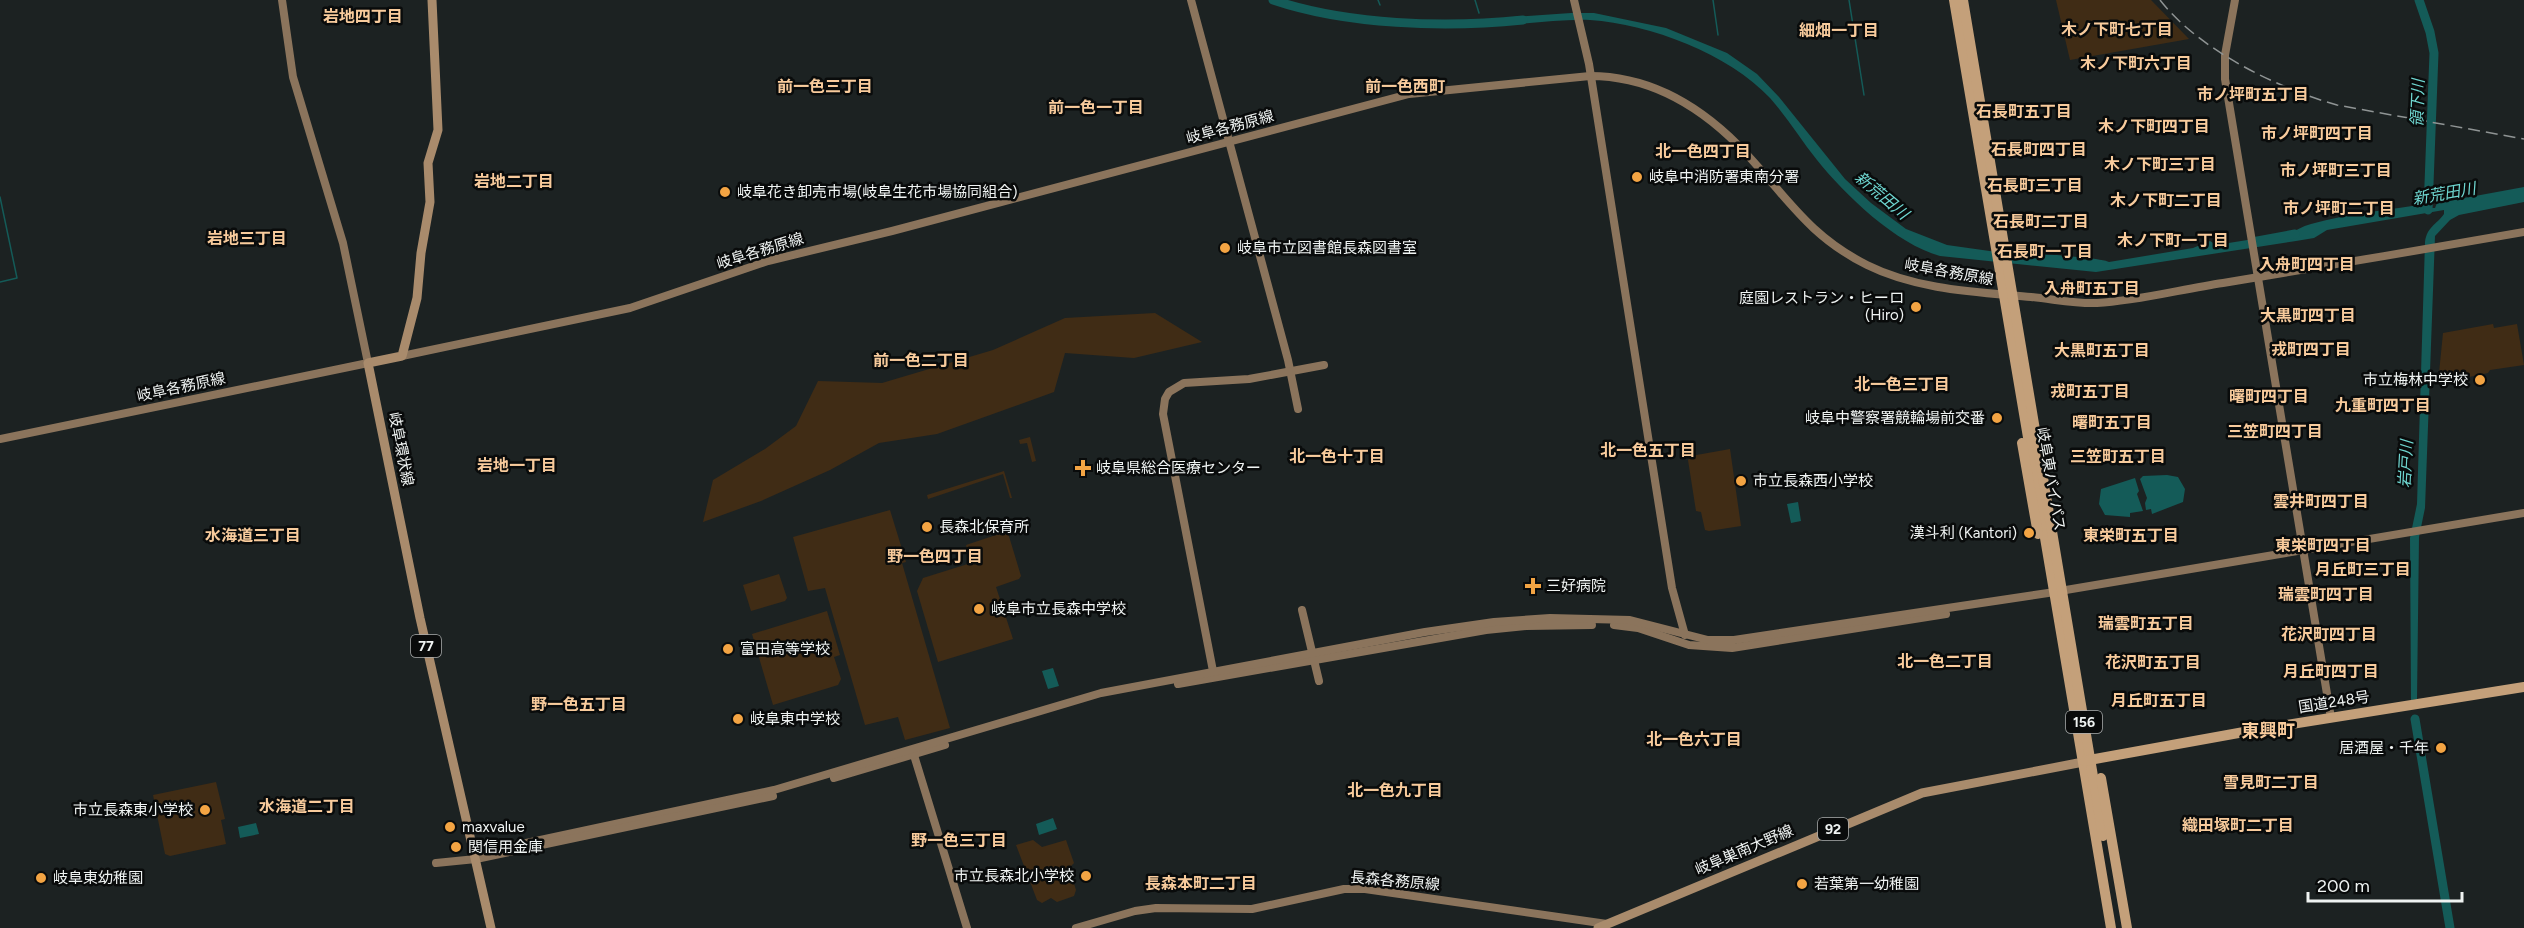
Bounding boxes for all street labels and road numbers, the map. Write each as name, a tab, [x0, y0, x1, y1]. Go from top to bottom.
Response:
street label: 岐阜各務原線	[1184, 107, 1276, 147]
street label: 岐阜各務原線	[714, 229, 806, 273]
street label: 岐阜各務原線	[1903, 255, 1995, 289]
street label: 岐阜各務原線	[135, 369, 227, 405]
street label: 岐阜環状線	[385, 410, 417, 488]
street label: 岐阜東バイパス	[2033, 426, 2069, 532]
road number: 77	[411, 635, 441, 657]
street label: 国道248号	[2297, 687, 2371, 717]
road number: 156	[2066, 711, 2102, 733]
road number: 92	[1818, 818, 1848, 840]
street label: 岐阜巣南大野線	[1692, 821, 1796, 879]
street label: 長森各務原線	[1349, 868, 1441, 894]

